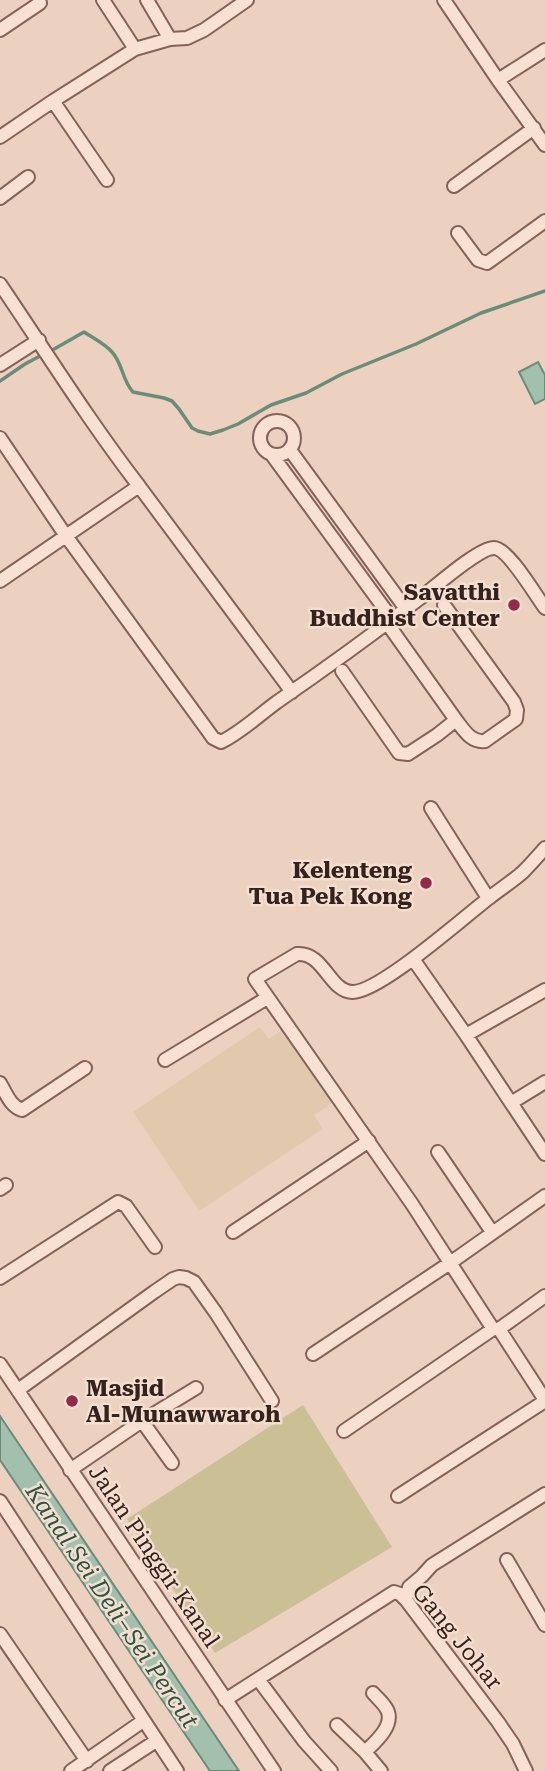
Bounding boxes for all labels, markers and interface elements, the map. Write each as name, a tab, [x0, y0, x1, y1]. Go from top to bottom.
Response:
place label: Savatthi Buddhist Center	[309, 579, 500, 632]
marker: Savatthi Buddhist Center	[506, 597, 522, 613]
place label: Kelenteng Tua Pek Kong	[248, 857, 413, 910]
marker: Kelenteng Tua Pek Kong	[418, 875, 434, 891]
place label: Masjid Al-Munawwaroh	[86, 1375, 281, 1428]
marker: Masjid Al-Munawwaroh	[64, 1393, 80, 1409]
street label: Jalan Pinggir Kanal	[83, 1460, 225, 1652]
water label: Kanal Sei Deli–Sei Percut	[19, 1478, 204, 1734]
street label: Gang Johar	[406, 1579, 508, 1695]

